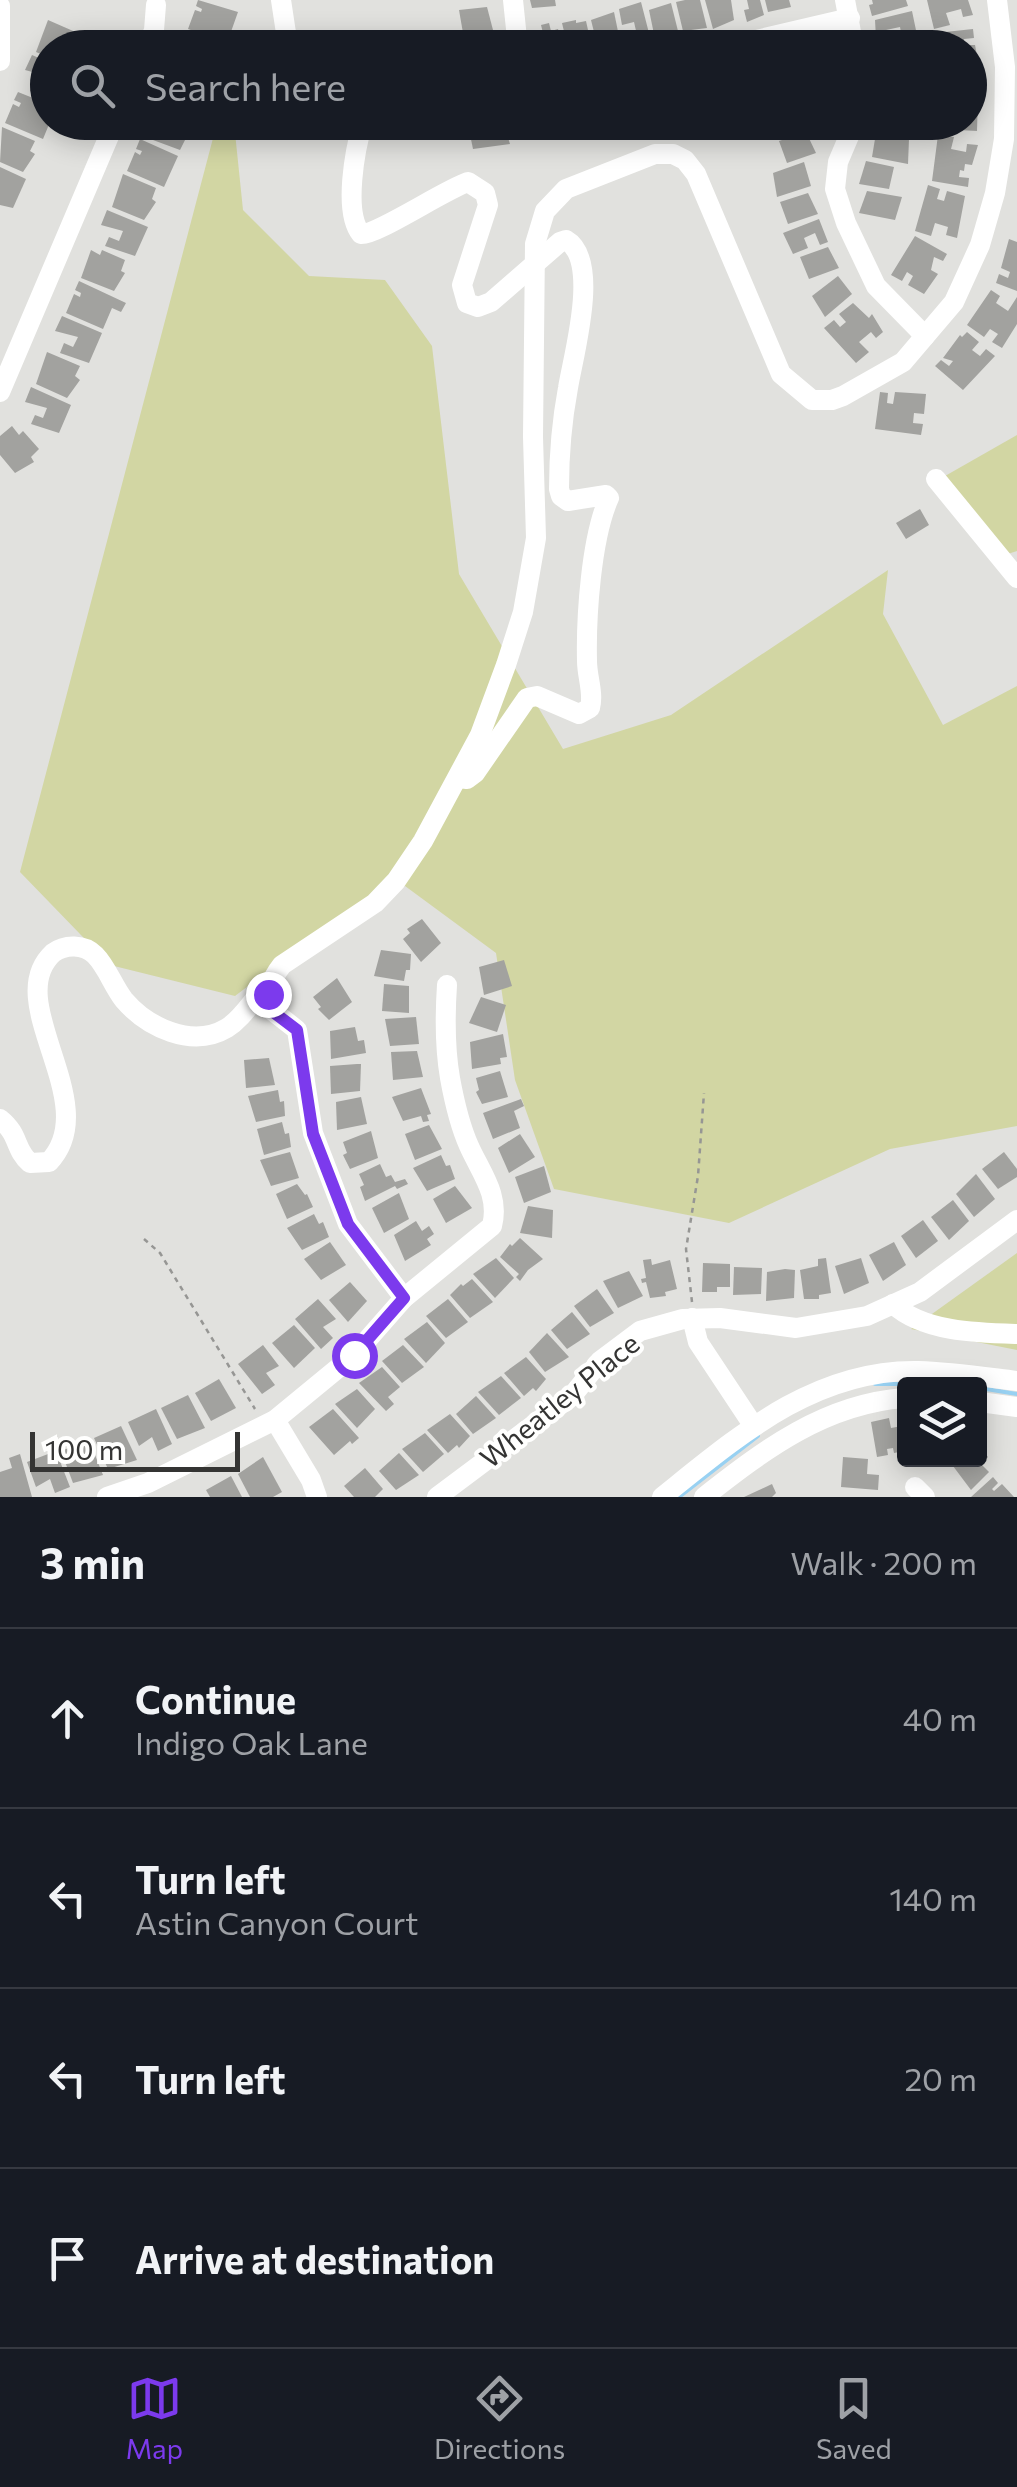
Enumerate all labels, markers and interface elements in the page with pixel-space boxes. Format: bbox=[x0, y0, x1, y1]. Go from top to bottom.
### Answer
search box bbox=[30, 30, 987, 140]
icon: search bbox=[65, 58, 120, 113]
text: Search here bbox=[145, 62, 346, 109]
route end bbox=[246, 972, 292, 1018]
street label: Wheatley Place bbox=[473, 1325, 645, 1475]
route start bbox=[332, 1333, 378, 1379]
map controls bbox=[897, 1377, 987, 1467]
button: layers bbox=[897, 1377, 987, 1467]
scale bar bbox=[30, 1427, 240, 1472]
text: 100 m bbox=[45, 1432, 123, 1466]
text: 3 min bbox=[40, 1536, 145, 1588]
text: Walk · 200 m bbox=[791, 1542, 977, 1582]
text: Continue bbox=[135, 1675, 296, 1722]
icon: ahead bbox=[40, 1691, 95, 1746]
text: 40 m bbox=[903, 1698, 977, 1738]
text: Indigo Oak Lane bbox=[135, 1722, 368, 1762]
text: Turn left bbox=[135, 1855, 286, 1902]
icon: left bbox=[40, 1871, 95, 1926]
text: 140 m bbox=[889, 1878, 977, 1918]
text: Astin Canyon Court bbox=[135, 1902, 418, 1942]
icon: left bbox=[40, 2051, 95, 2106]
text: Turn left bbox=[135, 2055, 286, 2102]
text: 20 m bbox=[904, 2058, 977, 2098]
icon: arrive bbox=[40, 2231, 95, 2286]
text: Arrive at destination bbox=[135, 2235, 494, 2282]
tab: Map bbox=[125, 2371, 183, 2465]
tab: Directions bbox=[434, 2371, 565, 2465]
tab: Saved bbox=[816, 2371, 892, 2465]

